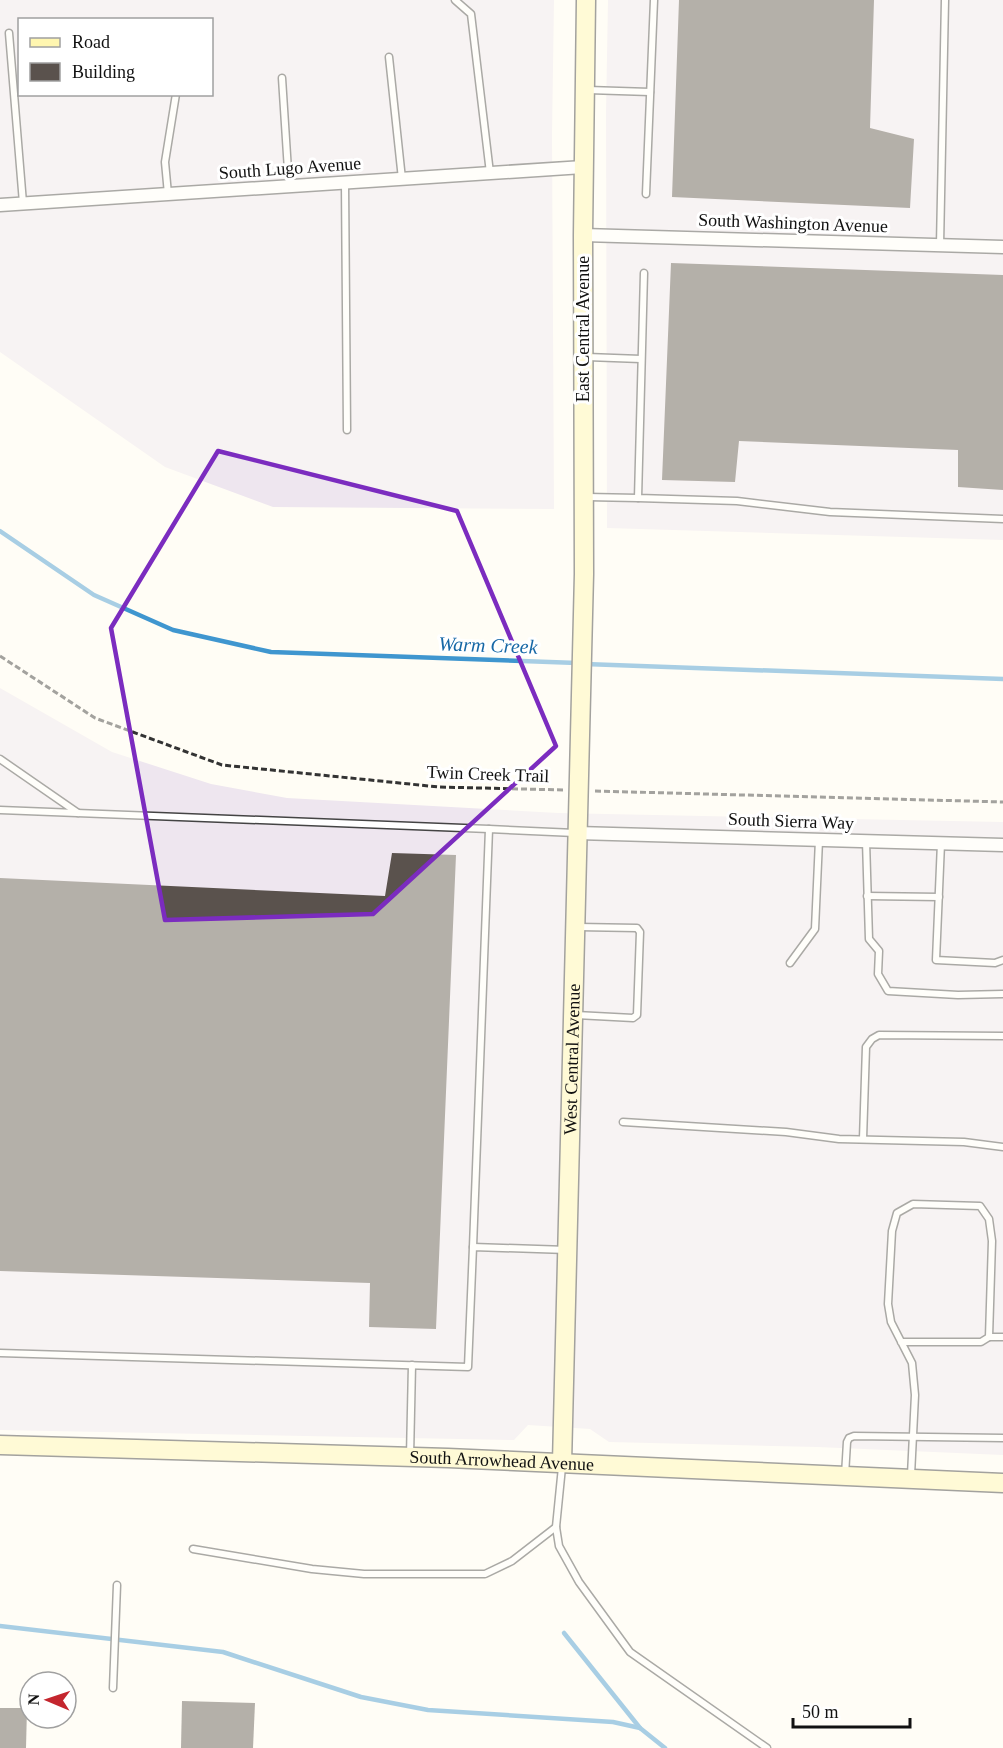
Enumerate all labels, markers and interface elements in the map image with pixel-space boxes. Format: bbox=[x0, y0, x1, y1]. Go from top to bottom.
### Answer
legend bbox=[18, 18, 213, 96]
text: Road bbox=[72, 32, 110, 52]
text: Building bbox=[72, 62, 135, 82]
street label: South Lugo Avenue bbox=[218, 153, 362, 183]
street label: South Washington Avenue bbox=[698, 210, 888, 236]
street label: East Central Avenue bbox=[573, 256, 593, 402]
water label: Warm Creek bbox=[438, 632, 539, 658]
street label: Twin Creek Trail bbox=[426, 762, 550, 786]
street label: South Sierra Way bbox=[728, 809, 854, 833]
street label: West Central Avenue bbox=[560, 983, 584, 1135]
street label: South Arrowhead Avenue bbox=[409, 1447, 594, 1475]
north arrow bbox=[18, 1670, 78, 1730]
scale bar bbox=[793, 1691, 910, 1729]
text: N bbox=[25, 1693, 42, 1706]
text: 50 m bbox=[802, 1702, 839, 1722]

